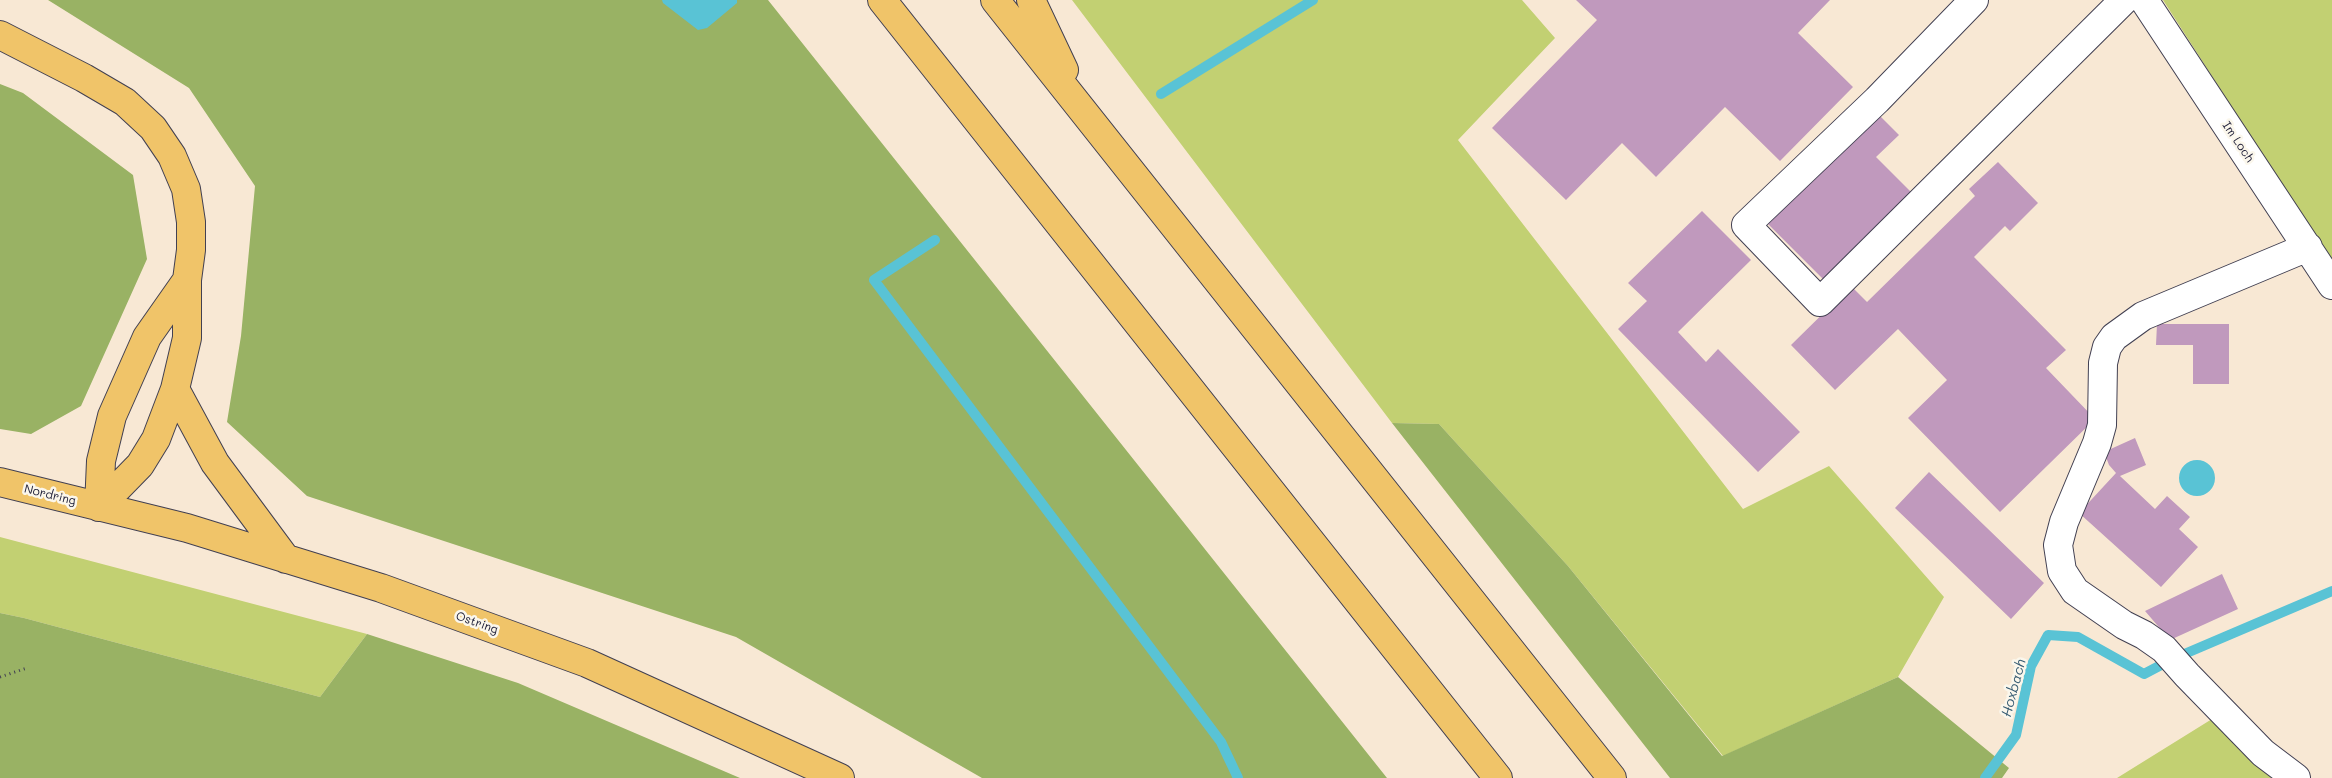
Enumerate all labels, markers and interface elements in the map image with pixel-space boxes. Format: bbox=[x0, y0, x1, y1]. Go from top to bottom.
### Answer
street label: Im Loch bbox=[2219, 119, 2257, 165]
street label: Nordring bbox=[23, 482, 77, 508]
street label: Ostring bbox=[454, 609, 500, 637]
water label: Hoxbach bbox=[1998, 657, 2030, 719]

